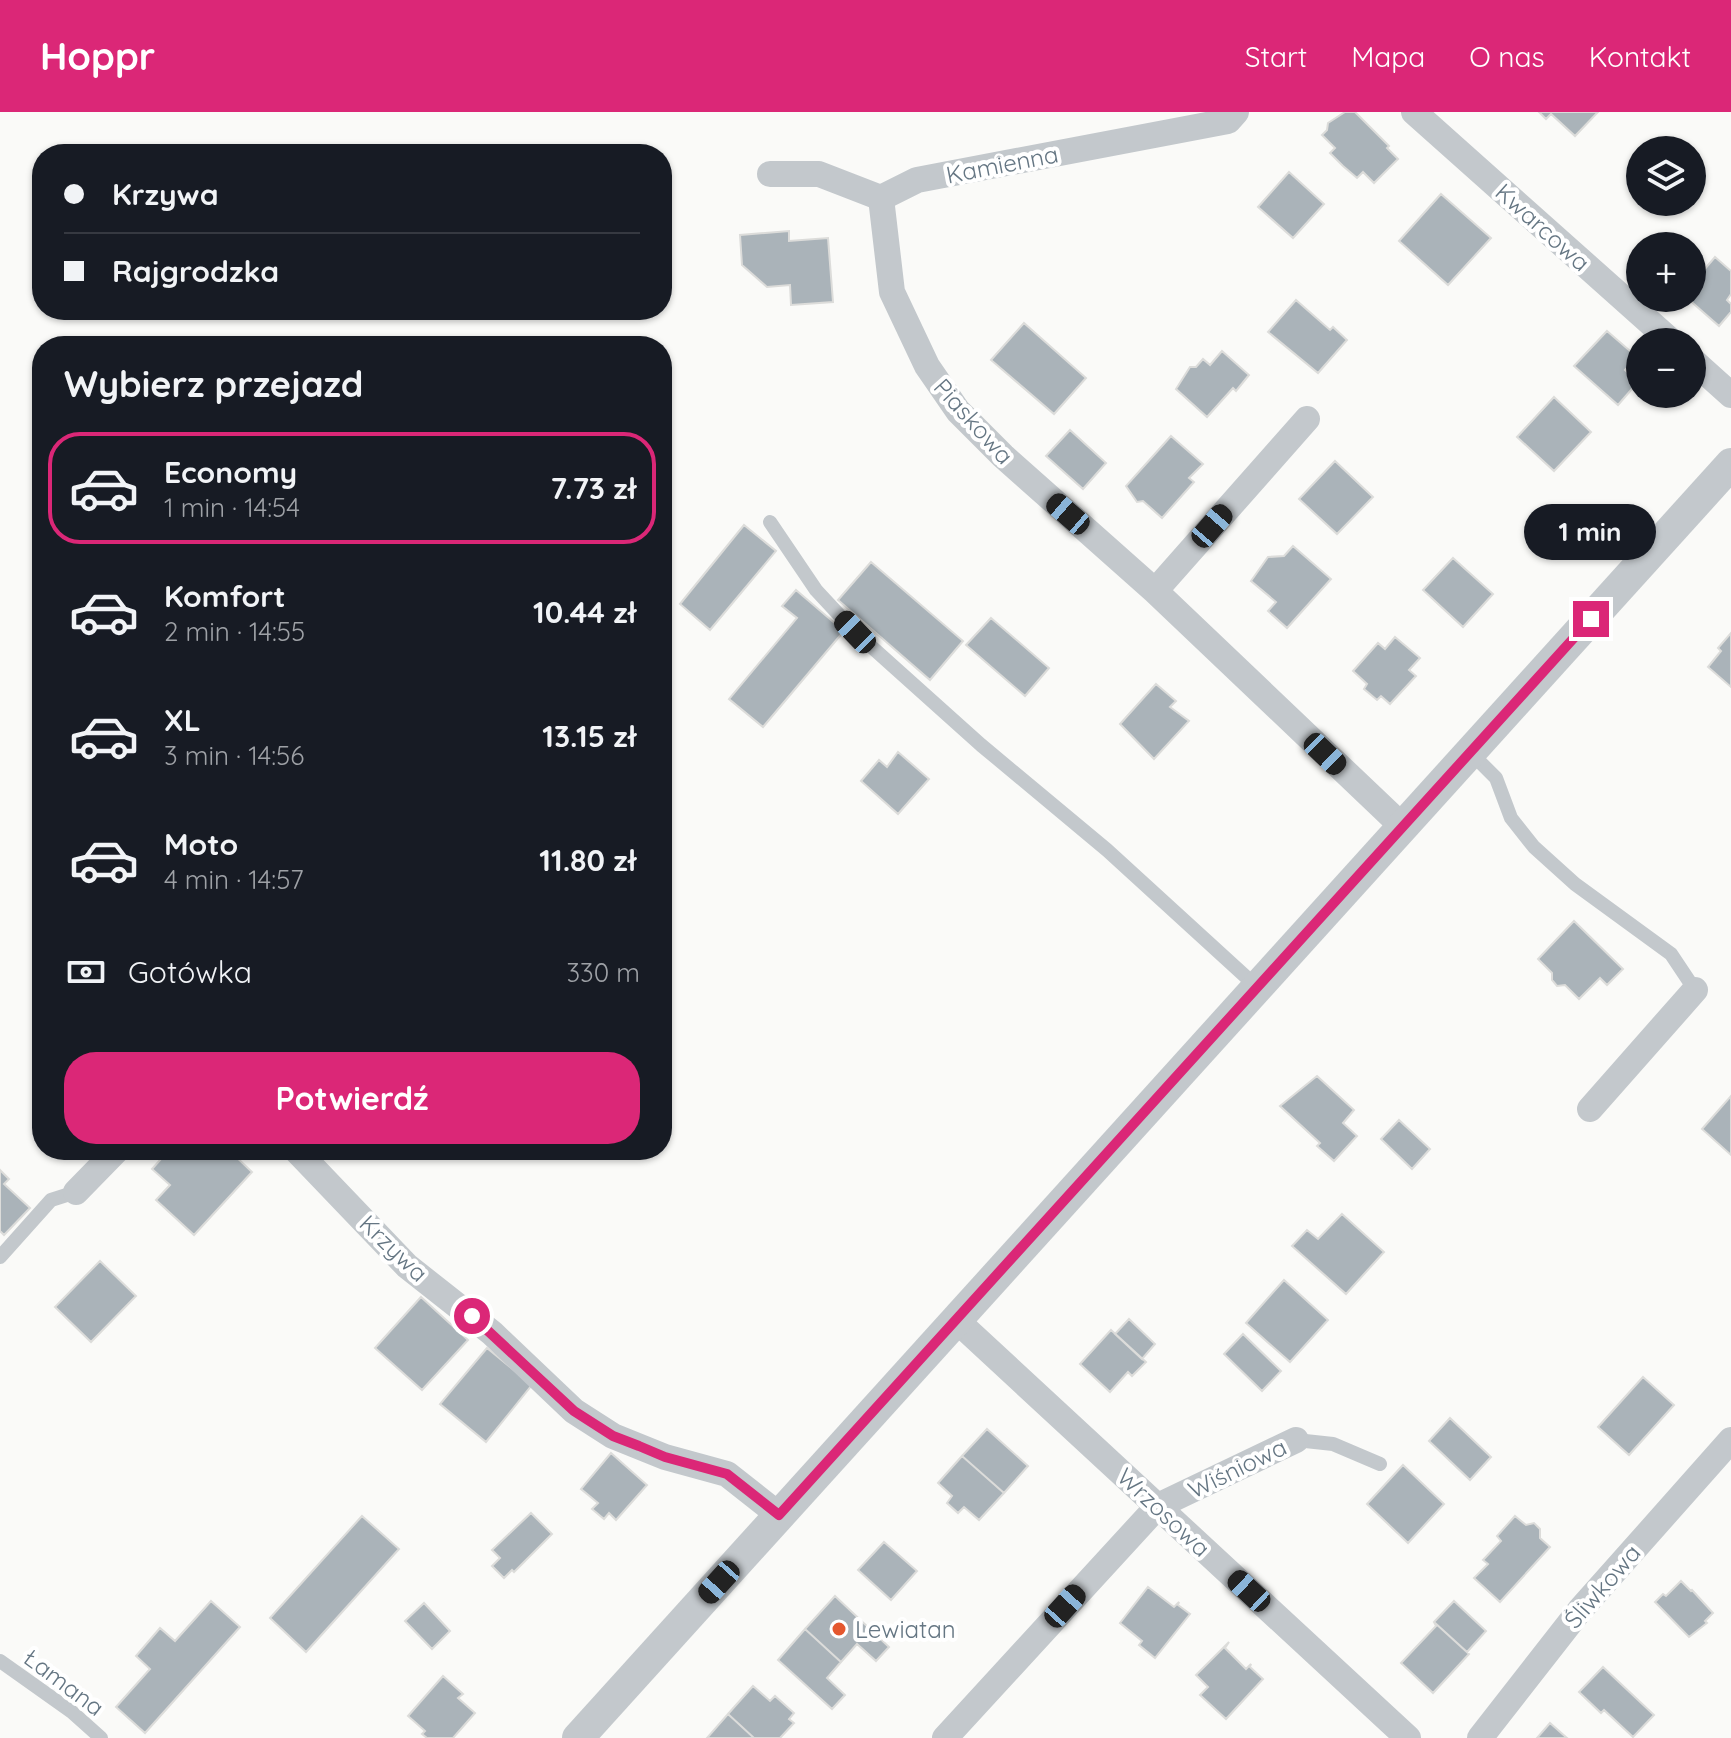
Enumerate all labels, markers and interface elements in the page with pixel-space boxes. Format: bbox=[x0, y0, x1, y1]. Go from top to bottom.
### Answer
text: Hoppr bbox=[40, 32, 155, 80]
text: Start bbox=[1245, 39, 1307, 74]
text: Mapa bbox=[1351, 39, 1425, 74]
text: O nas bbox=[1469, 39, 1545, 74]
text: Kontakt bbox=[1589, 39, 1691, 74]
map controls bbox=[1626, 136, 1706, 408]
button: layers bbox=[1626, 136, 1706, 216]
street label: Kamienna bbox=[943, 138, 1061, 190]
text: Krzywa bbox=[112, 175, 219, 213]
street label: Kwarcowa bbox=[1490, 177, 1596, 277]
button: + bbox=[1626, 232, 1706, 312]
text: Rajgrodzka bbox=[112, 252, 279, 290]
button: − bbox=[1626, 328, 1706, 408]
text: Wybierz przejazd bbox=[64, 361, 363, 406]
street label: Piaskowa bbox=[928, 372, 1020, 470]
icon: car bbox=[68, 452, 140, 524]
text: Economy bbox=[164, 453, 297, 491]
text: 7.73 zł bbox=[551, 469, 636, 507]
car bbox=[1042, 489, 1094, 539]
text: 1 min · 14:54 bbox=[164, 491, 300, 524]
car bbox=[1187, 500, 1237, 552]
callout: 1 min bbox=[1525, 503, 1657, 559]
text: 1 min bbox=[1559, 515, 1622, 548]
icon: car bbox=[68, 576, 140, 648]
text: Komfort bbox=[164, 577, 286, 615]
text: 10.44 zł bbox=[533, 593, 636, 631]
route end bbox=[1573, 601, 1609, 637]
car bbox=[830, 606, 880, 658]
text: 2 min · 14:55 bbox=[164, 615, 305, 648]
icon: car bbox=[68, 700, 140, 772]
text: XL bbox=[164, 701, 201, 739]
text: 13.15 zł bbox=[542, 717, 636, 755]
car bbox=[1299, 729, 1351, 779]
text: 3 min · 14:56 bbox=[164, 739, 304, 772]
icon: car bbox=[68, 824, 140, 896]
text: Moto bbox=[164, 825, 238, 863]
text: 11.80 zł bbox=[539, 841, 636, 879]
text: 4 min · 14:57 bbox=[164, 863, 304, 896]
icon: cash bbox=[64, 950, 108, 994]
text: Gotówka bbox=[128, 953, 252, 991]
text: 330 m bbox=[566, 956, 640, 989]
button: Potwierdź bbox=[64, 1052, 640, 1144]
street label: Krzywa bbox=[354, 1208, 434, 1288]
route start bbox=[454, 1298, 490, 1334]
street label: Wiśniowa bbox=[1183, 1431, 1291, 1505]
street label: Wrzosowa bbox=[1111, 1461, 1217, 1563]
street label: Śliwkowa bbox=[1557, 1538, 1647, 1634]
car bbox=[694, 1556, 744, 1608]
car bbox=[1223, 1566, 1275, 1616]
car bbox=[1040, 1580, 1090, 1632]
place label: Lewiatan bbox=[855, 1614, 956, 1644]
marker: Lewiatan bbox=[830, 1620, 848, 1638]
street label: Łamana bbox=[18, 1642, 110, 1722]

